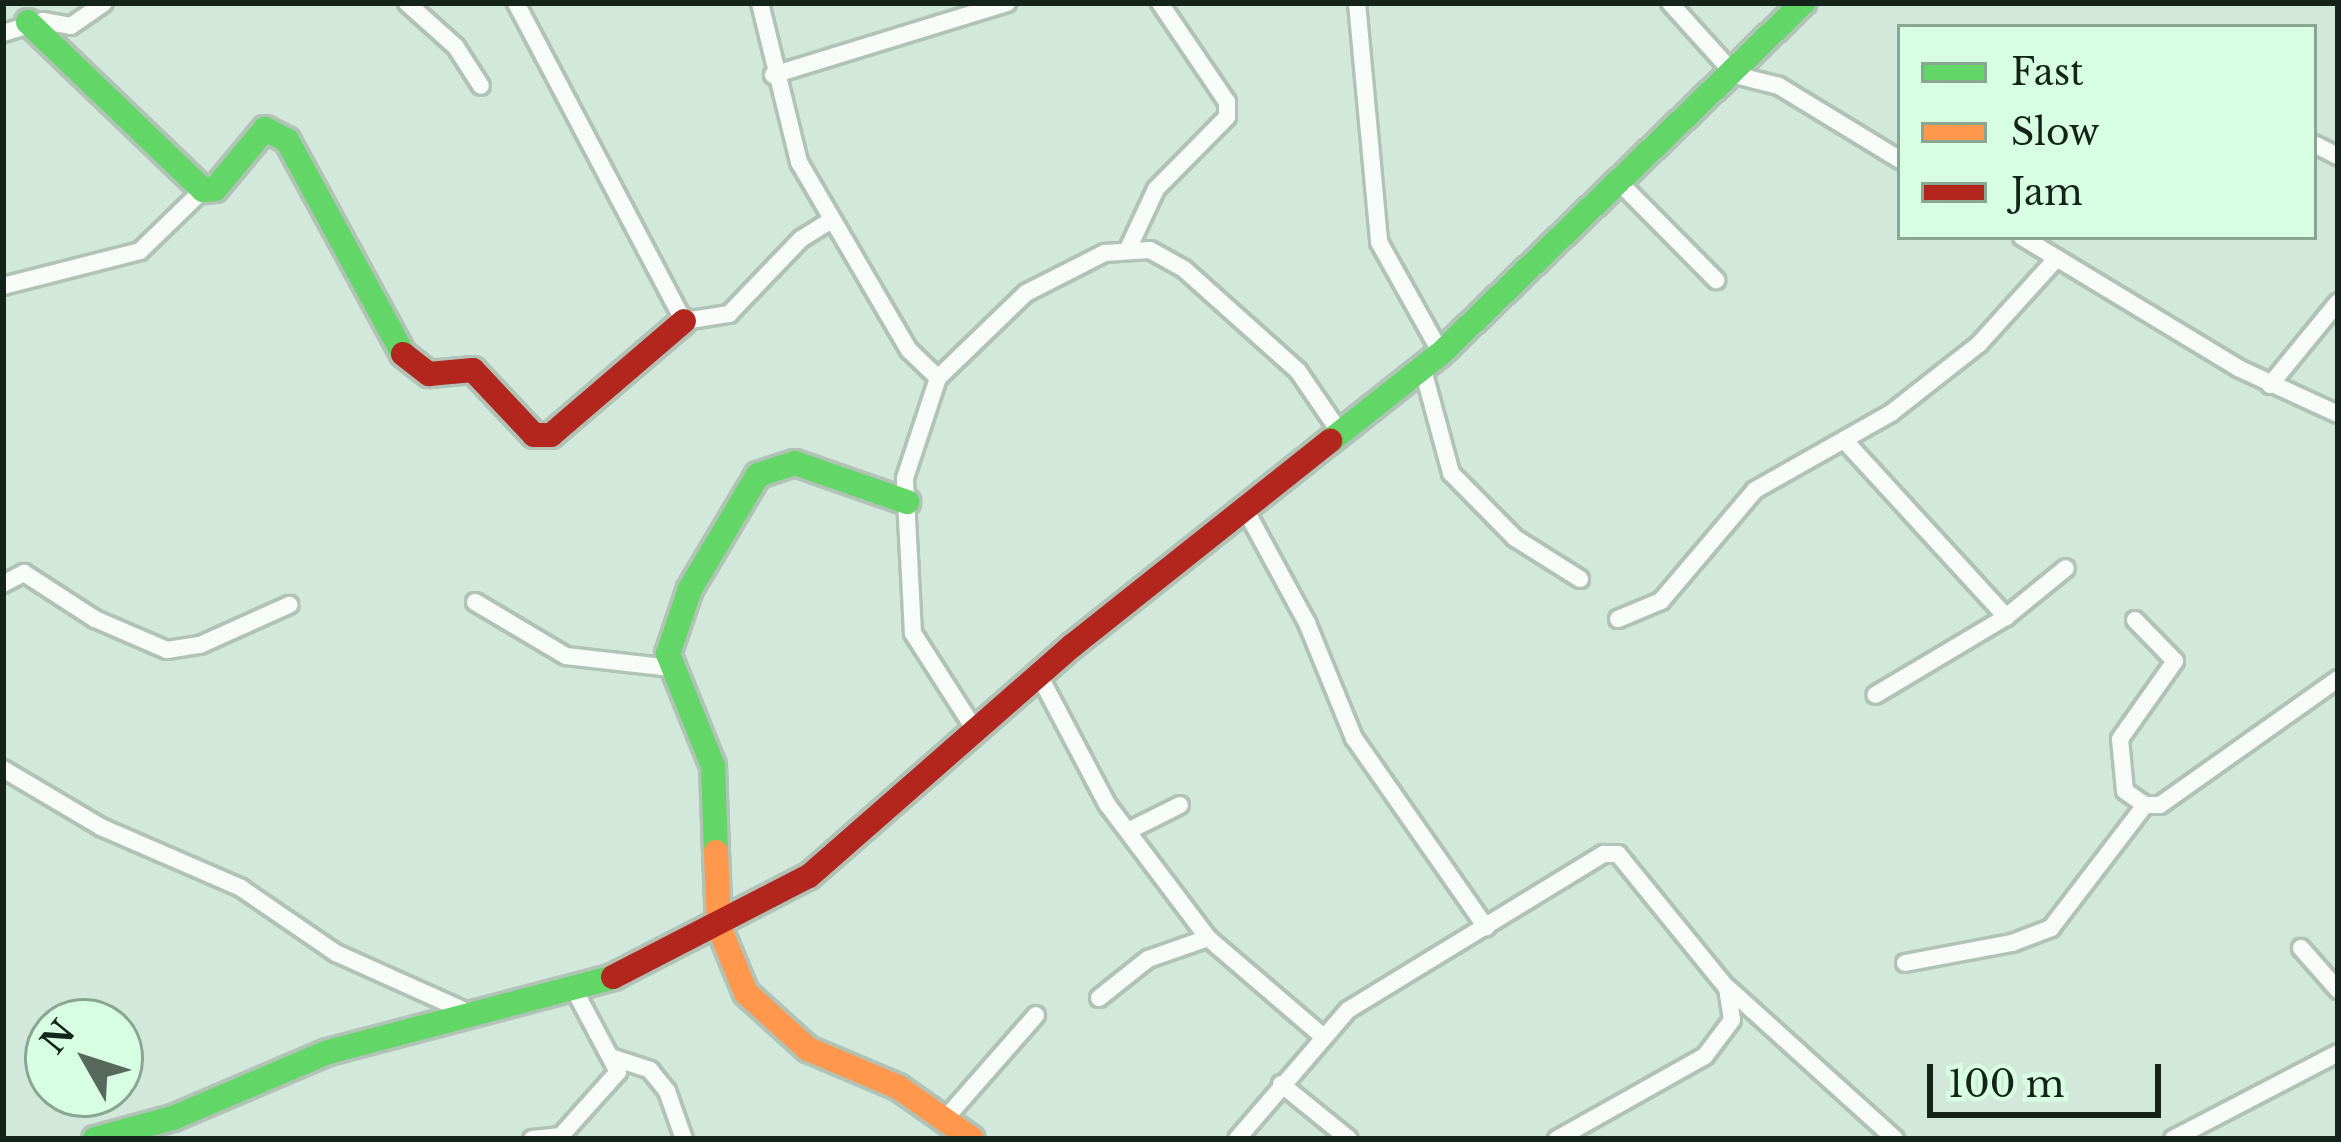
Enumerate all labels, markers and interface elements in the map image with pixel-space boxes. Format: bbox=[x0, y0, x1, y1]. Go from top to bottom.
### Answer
legend bbox=[1897, 24, 2317, 240]
text: Fast bbox=[2011, 50, 2084, 95]
text: Slow bbox=[2011, 110, 2099, 155]
text: Jam bbox=[2011, 170, 2083, 215]
north arrow bbox=[24, 998, 144, 1118]
text: N bbox=[32, 1012, 84, 1062]
scale bar bbox=[1933, 1040, 2167, 1114]
text: 100 m bbox=[1948, 1062, 2064, 1107]

